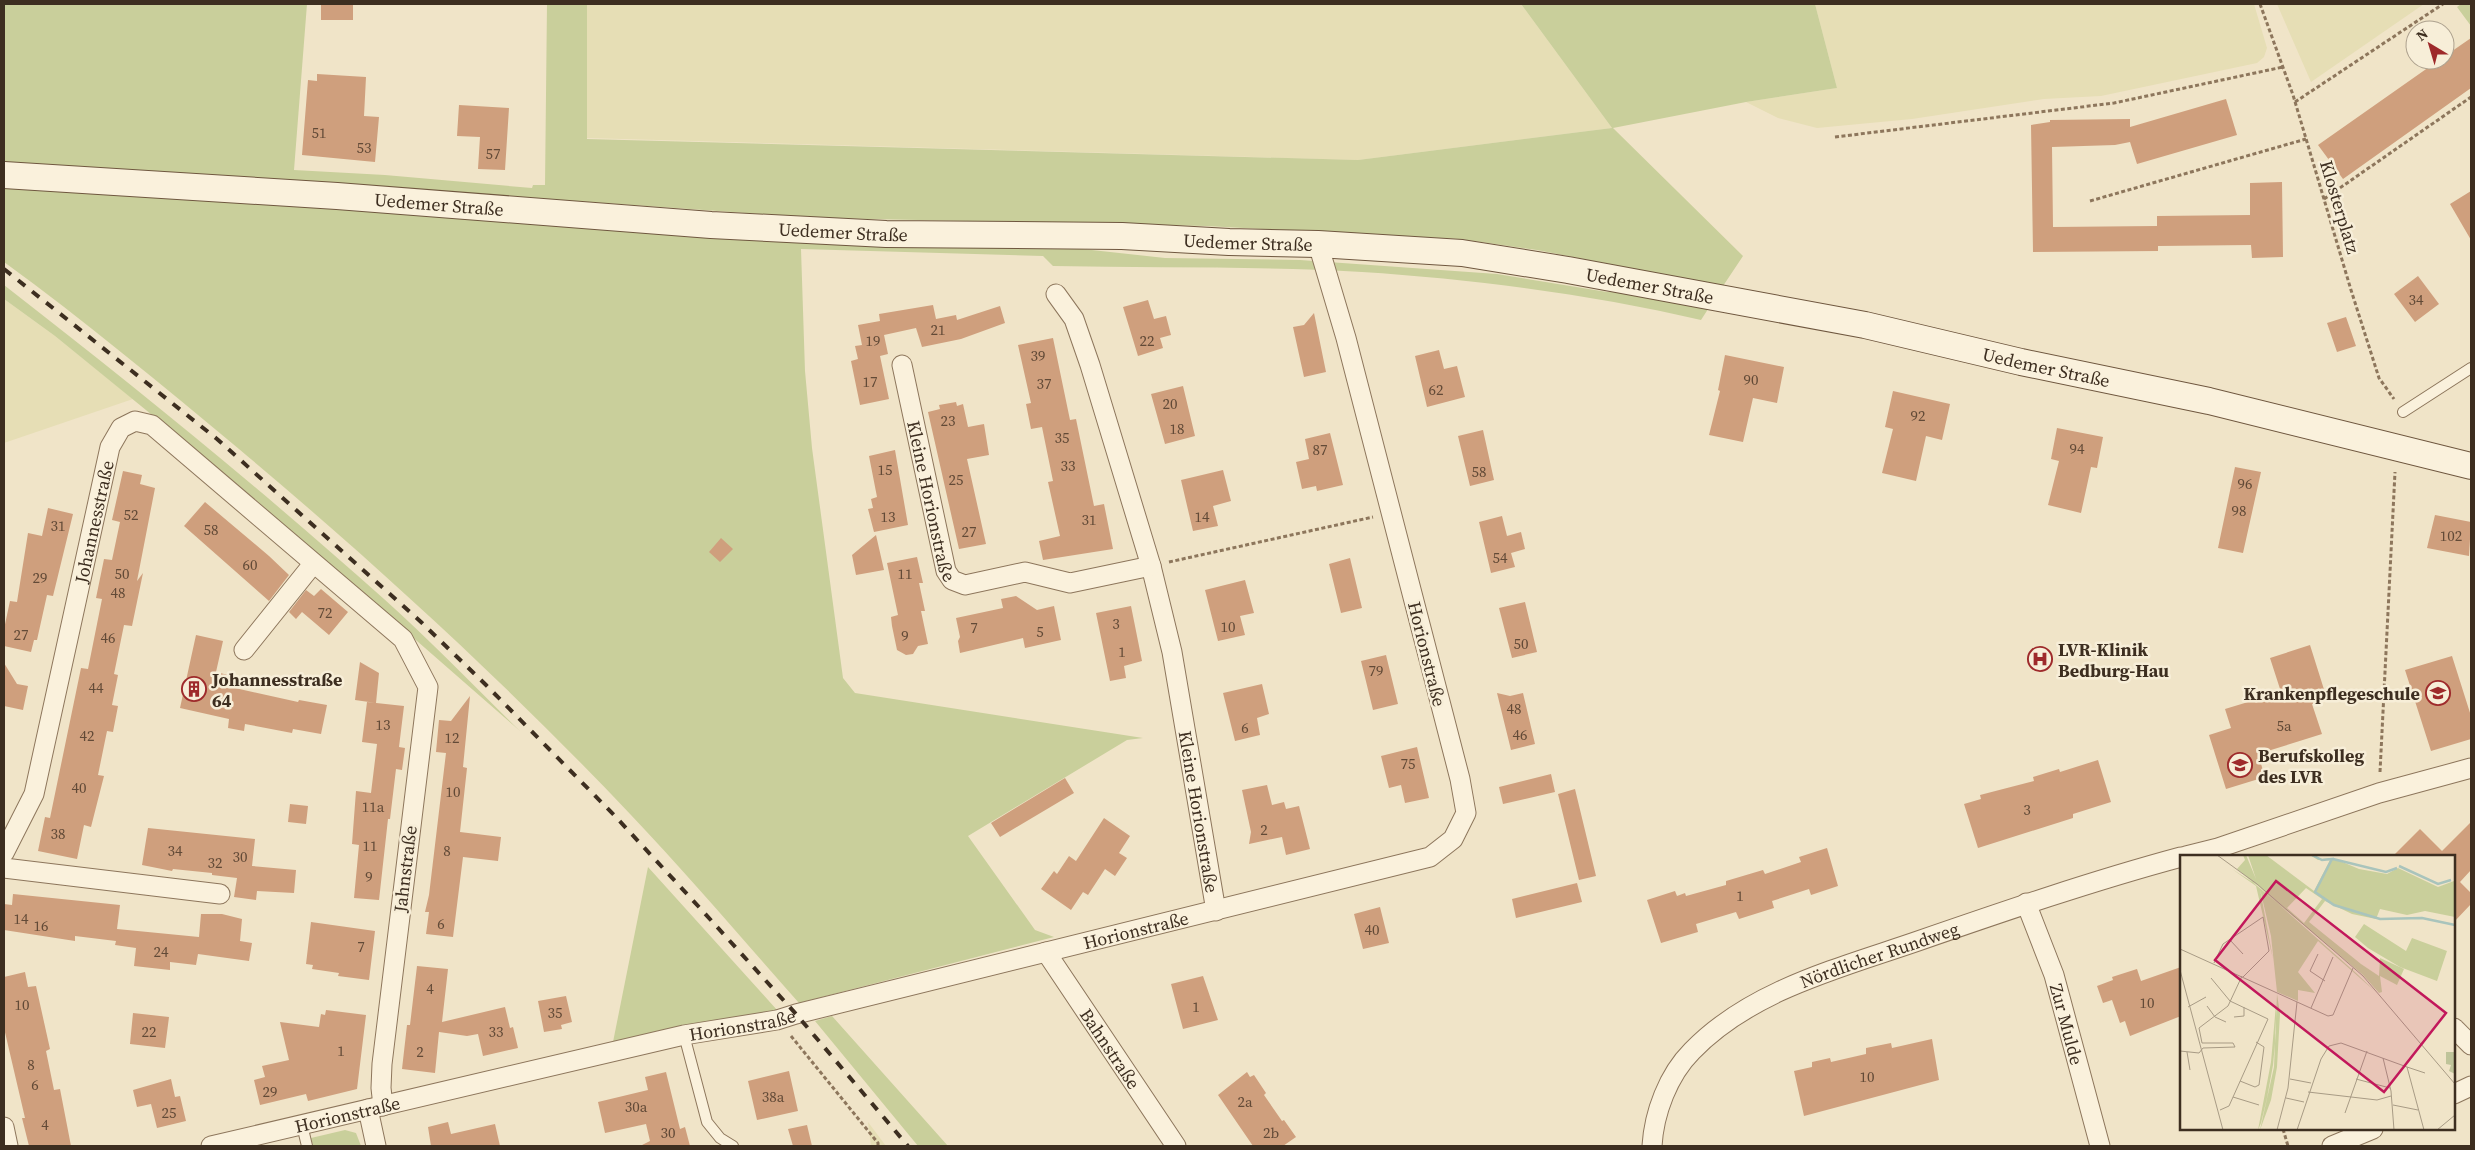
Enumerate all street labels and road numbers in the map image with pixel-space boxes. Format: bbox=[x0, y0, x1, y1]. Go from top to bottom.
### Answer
street label: Klosterplatz bbox=[2314, 157, 2366, 257]
street label: Uedemer Straße bbox=[373, 186, 505, 221]
street label: Uedemer Straße bbox=[778, 216, 908, 247]
street label: Uedemer Straße bbox=[1182, 227, 1313, 256]
street label: Uedemer Straße bbox=[1584, 261, 1716, 309]
street label: Uedemer Straße bbox=[1980, 341, 2112, 393]
street label: Kleine Horionstraße bbox=[902, 418, 962, 587]
street label: Johannesstraße bbox=[68, 458, 119, 586]
street label: Horionstraße bbox=[1402, 599, 1452, 709]
street label: Kleine Horionstraße bbox=[1173, 729, 1225, 895]
street label: Jahnstraße bbox=[387, 824, 423, 915]
street label: Horionstraße bbox=[1081, 905, 1191, 955]
street label: Nördlicher Rundweg bbox=[1796, 915, 1962, 994]
street label: Zur Mulde bbox=[2044, 981, 2090, 1067]
street label: Horionstraße bbox=[687, 1002, 799, 1046]
street label: Bahnstraße bbox=[1074, 1003, 1147, 1094]
street label: Horionstraße bbox=[292, 1090, 403, 1138]

